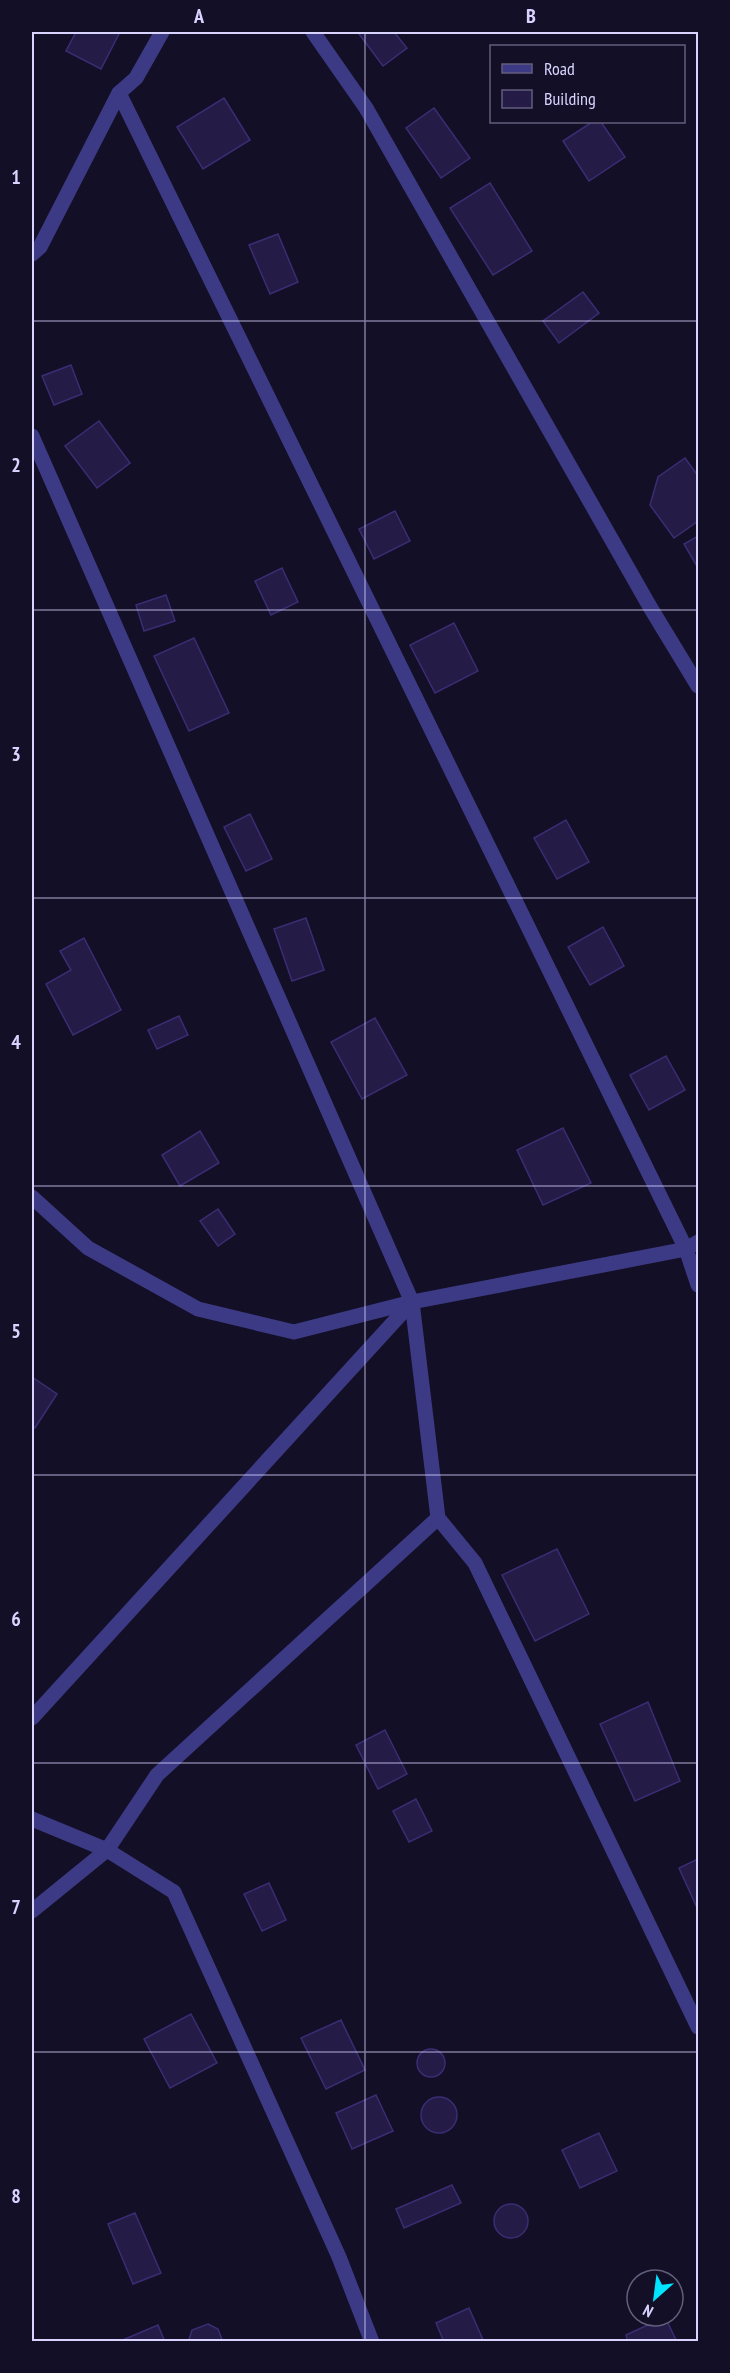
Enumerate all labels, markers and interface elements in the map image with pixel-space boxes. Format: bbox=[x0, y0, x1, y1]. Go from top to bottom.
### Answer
text: A bbox=[193, 3, 205, 29]
text: B bbox=[526, 3, 536, 29]
legend bbox=[490, 45, 685, 123]
text: Road bbox=[544, 57, 575, 80]
text: Building bbox=[544, 87, 596, 110]
text: 1 bbox=[11, 164, 21, 190]
text: 2 bbox=[11, 452, 21, 478]
text: 3 bbox=[11, 741, 21, 767]
text: 4 bbox=[11, 1029, 21, 1055]
text: 5 bbox=[11, 1318, 21, 1344]
text: 6 bbox=[11, 1606, 21, 1632]
text: 7 bbox=[11, 1894, 21, 1920]
text: 8 bbox=[11, 2183, 21, 2209]
north arrow bbox=[625, 2268, 685, 2328]
text: N bbox=[639, 2300, 656, 2322]

